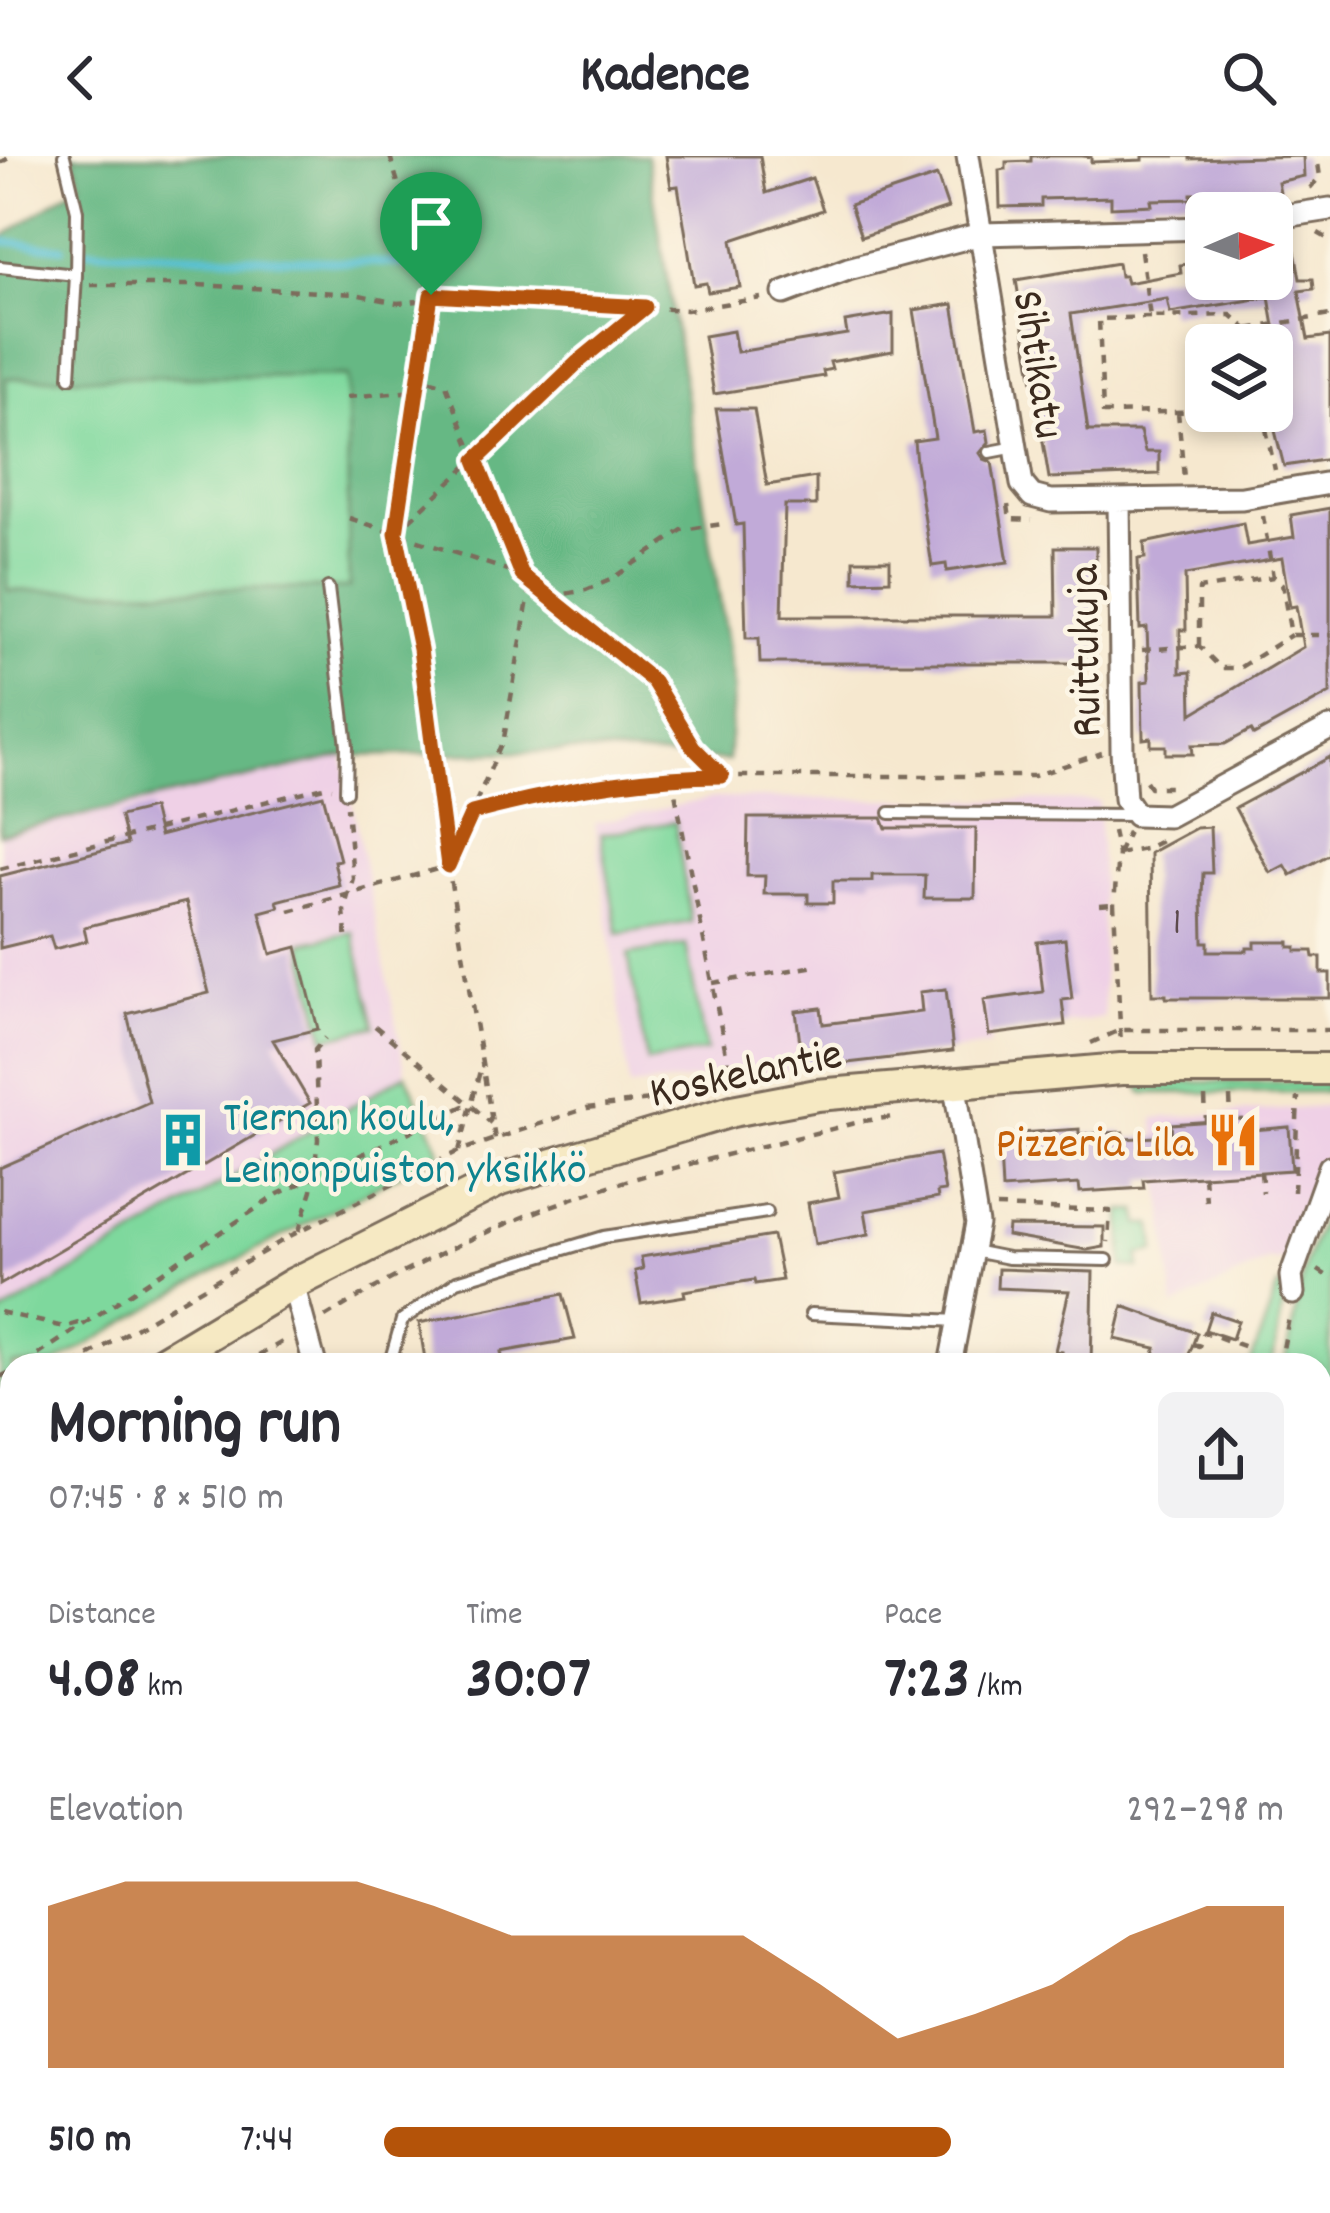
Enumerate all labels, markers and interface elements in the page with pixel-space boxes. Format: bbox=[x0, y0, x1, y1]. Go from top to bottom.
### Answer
text: Kadence bbox=[580, 40, 750, 117]
icon: back bbox=[48, 45, 114, 111]
icon: search bbox=[1216, 45, 1282, 111]
pin bbox=[380, 172, 482, 295]
icon: arrive bbox=[398, 190, 464, 256]
north arrow bbox=[1185, 192, 1293, 300]
map controls bbox=[1185, 192, 1293, 432]
street label: Sihtikatu bbox=[992, 286, 1078, 444]
button: layers bbox=[1185, 324, 1293, 432]
street label: Ruittukuja bbox=[1055, 563, 1123, 738]
house number: 1 bbox=[1173, 898, 1181, 953]
street label: Koskelantie bbox=[644, 1025, 849, 1128]
place label: Tiernan koulu, Leinonpuiston yksikkö bbox=[223, 1089, 587, 1205]
building icon: Tiernan koulu, Leinonpuiston yksikkö bbox=[154, 1111, 212, 1169]
restaurant icon: Pizzeria Lila bbox=[1204, 1111, 1262, 1169]
place label: Pizzeria Lila bbox=[996, 1115, 1194, 1179]
text: Morning run bbox=[48, 1381, 341, 1475]
button: share bbox=[1158, 1392, 1284, 1518]
text: 07:45 · 8 × 510 m bbox=[48, 1473, 284, 1528]
text: Distance bbox=[48, 1593, 156, 1640]
text: Time bbox=[466, 1593, 522, 1640]
text: Pace bbox=[884, 1593, 942, 1640]
text: 4.08 bbox=[48, 1640, 140, 1726]
text: 30:07 bbox=[466, 1640, 591, 1726]
text: 7:23 bbox=[884, 1640, 970, 1726]
text: km bbox=[140, 1665, 183, 1712]
text: /km bbox=[970, 1665, 1023, 1712]
text: Elevation bbox=[48, 1785, 184, 1840]
text: 292–298 m bbox=[1126, 1785, 1284, 1840]
text: 510 m bbox=[48, 2115, 132, 2170]
text: 7:44 bbox=[240, 2115, 294, 2170]

